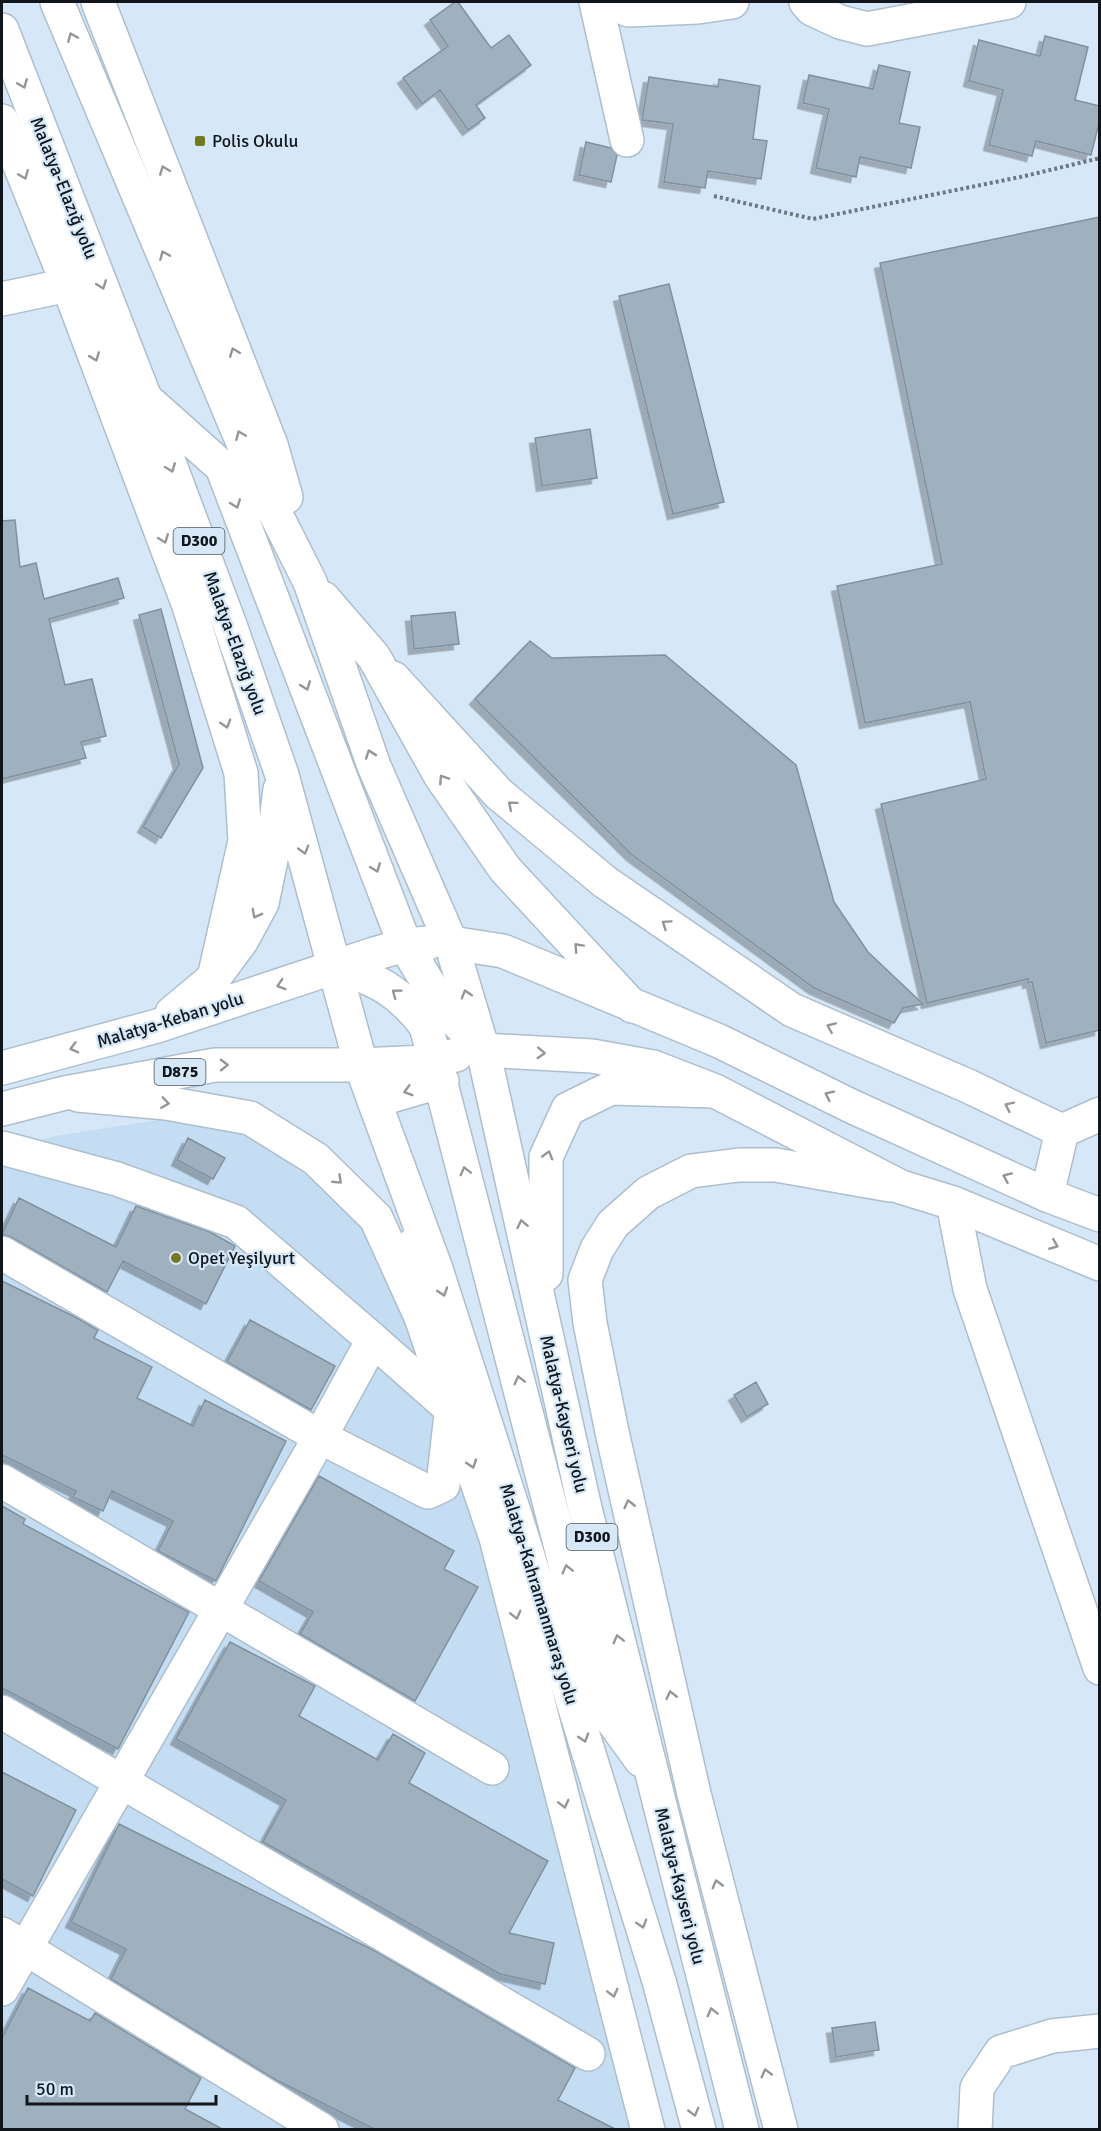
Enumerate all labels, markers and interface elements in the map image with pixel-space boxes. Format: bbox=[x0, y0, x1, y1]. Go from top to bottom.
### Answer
one-way arrow bbox=[67, 32, 79, 43]
one-way arrow bbox=[16, 78, 28, 89]
street label: Malatya-Elazığ yolu bbox=[25, 114, 103, 262]
place label: Polis Okulu bbox=[212, 130, 298, 152]
marker: Polis Okulu bbox=[193, 134, 207, 148]
one-way arrow bbox=[159, 165, 171, 176]
one-way arrow bbox=[17, 169, 29, 180]
one-way arrow bbox=[159, 251, 171, 262]
one-way arrow bbox=[95, 279, 107, 290]
one-way arrow bbox=[229, 347, 242, 357]
one-way arrow bbox=[88, 351, 100, 362]
one-way arrow bbox=[235, 430, 247, 441]
one-way arrow bbox=[164, 462, 176, 473]
one-way arrow bbox=[229, 497, 241, 508]
road number: D300 bbox=[174, 528, 224, 554]
one-way arrow bbox=[157, 533, 169, 544]
street label: Malatya-Elazığ yolu bbox=[199, 568, 271, 718]
one-way arrow bbox=[299, 680, 311, 691]
one-way arrow bbox=[219, 718, 231, 729]
one-way arrow bbox=[365, 749, 377, 760]
one-way arrow bbox=[439, 775, 450, 786]
one-way arrow bbox=[508, 801, 519, 812]
one-way arrow bbox=[297, 844, 309, 855]
one-way arrow bbox=[369, 862, 381, 873]
one-way arrow bbox=[252, 908, 263, 919]
one-way arrow bbox=[662, 920, 673, 931]
one-way arrow bbox=[574, 944, 585, 954]
one-way arrow bbox=[276, 977, 287, 990]
street label: Malatya-Keban yolu bbox=[94, 987, 246, 1053]
one-way arrow bbox=[461, 989, 473, 1000]
one-way arrow bbox=[392, 990, 403, 1001]
one-way arrow bbox=[826, 1022, 837, 1034]
one-way arrow bbox=[70, 1041, 80, 1054]
one-way arrow bbox=[537, 1046, 546, 1059]
road number: D875 bbox=[154, 1059, 206, 1085]
one-way arrow bbox=[219, 1059, 228, 1071]
one-way arrow bbox=[403, 1084, 414, 1096]
one-way arrow bbox=[825, 1091, 836, 1103]
one-way arrow bbox=[160, 1097, 169, 1109]
one-way arrow bbox=[1005, 1101, 1016, 1113]
one-way arrow bbox=[541, 1150, 554, 1160]
one-way arrow bbox=[459, 1166, 472, 1176]
one-way arrow bbox=[1002, 1172, 1013, 1184]
one-way arrow bbox=[331, 1173, 342, 1184]
one-way arrow bbox=[516, 1220, 529, 1230]
one-way arrow bbox=[1048, 1238, 1059, 1250]
place label: Opet Yeşilyurt bbox=[188, 1247, 295, 1269]
marker: Opet Yeşilyurt bbox=[169, 1251, 183, 1265]
one-way arrow bbox=[436, 1286, 449, 1297]
street label: Malatya-Kayseri yolu bbox=[535, 1333, 593, 1495]
one-way arrow bbox=[513, 1376, 526, 1386]
one-way arrow bbox=[465, 1458, 478, 1469]
street label: Malatya-Kahramanmaraş yolu bbox=[495, 1481, 583, 1707]
one-way arrow bbox=[623, 1500, 636, 1510]
road number: D300 bbox=[566, 1524, 618, 1550]
one-way arrow bbox=[562, 1564, 575, 1574]
one-way arrow bbox=[508, 1610, 521, 1620]
one-way arrow bbox=[613, 1635, 626, 1645]
one-way arrow bbox=[666, 1690, 679, 1700]
one-way arrow bbox=[577, 1732, 589, 1743]
one-way arrow bbox=[557, 1799, 570, 1809]
street label: Malatya-Kayseri yolu bbox=[650, 1805, 710, 1967]
one-way arrow bbox=[712, 1879, 725, 1889]
one-way arrow bbox=[635, 1918, 647, 1929]
one-way arrow bbox=[605, 1988, 618, 1998]
one-way arrow bbox=[707, 2007, 719, 2018]
scale bar bbox=[27, 2068, 216, 2106]
one-way arrow bbox=[761, 2068, 774, 2078]
text: 50 m bbox=[36, 2078, 74, 2100]
one-way arrow bbox=[687, 2107, 700, 2117]

